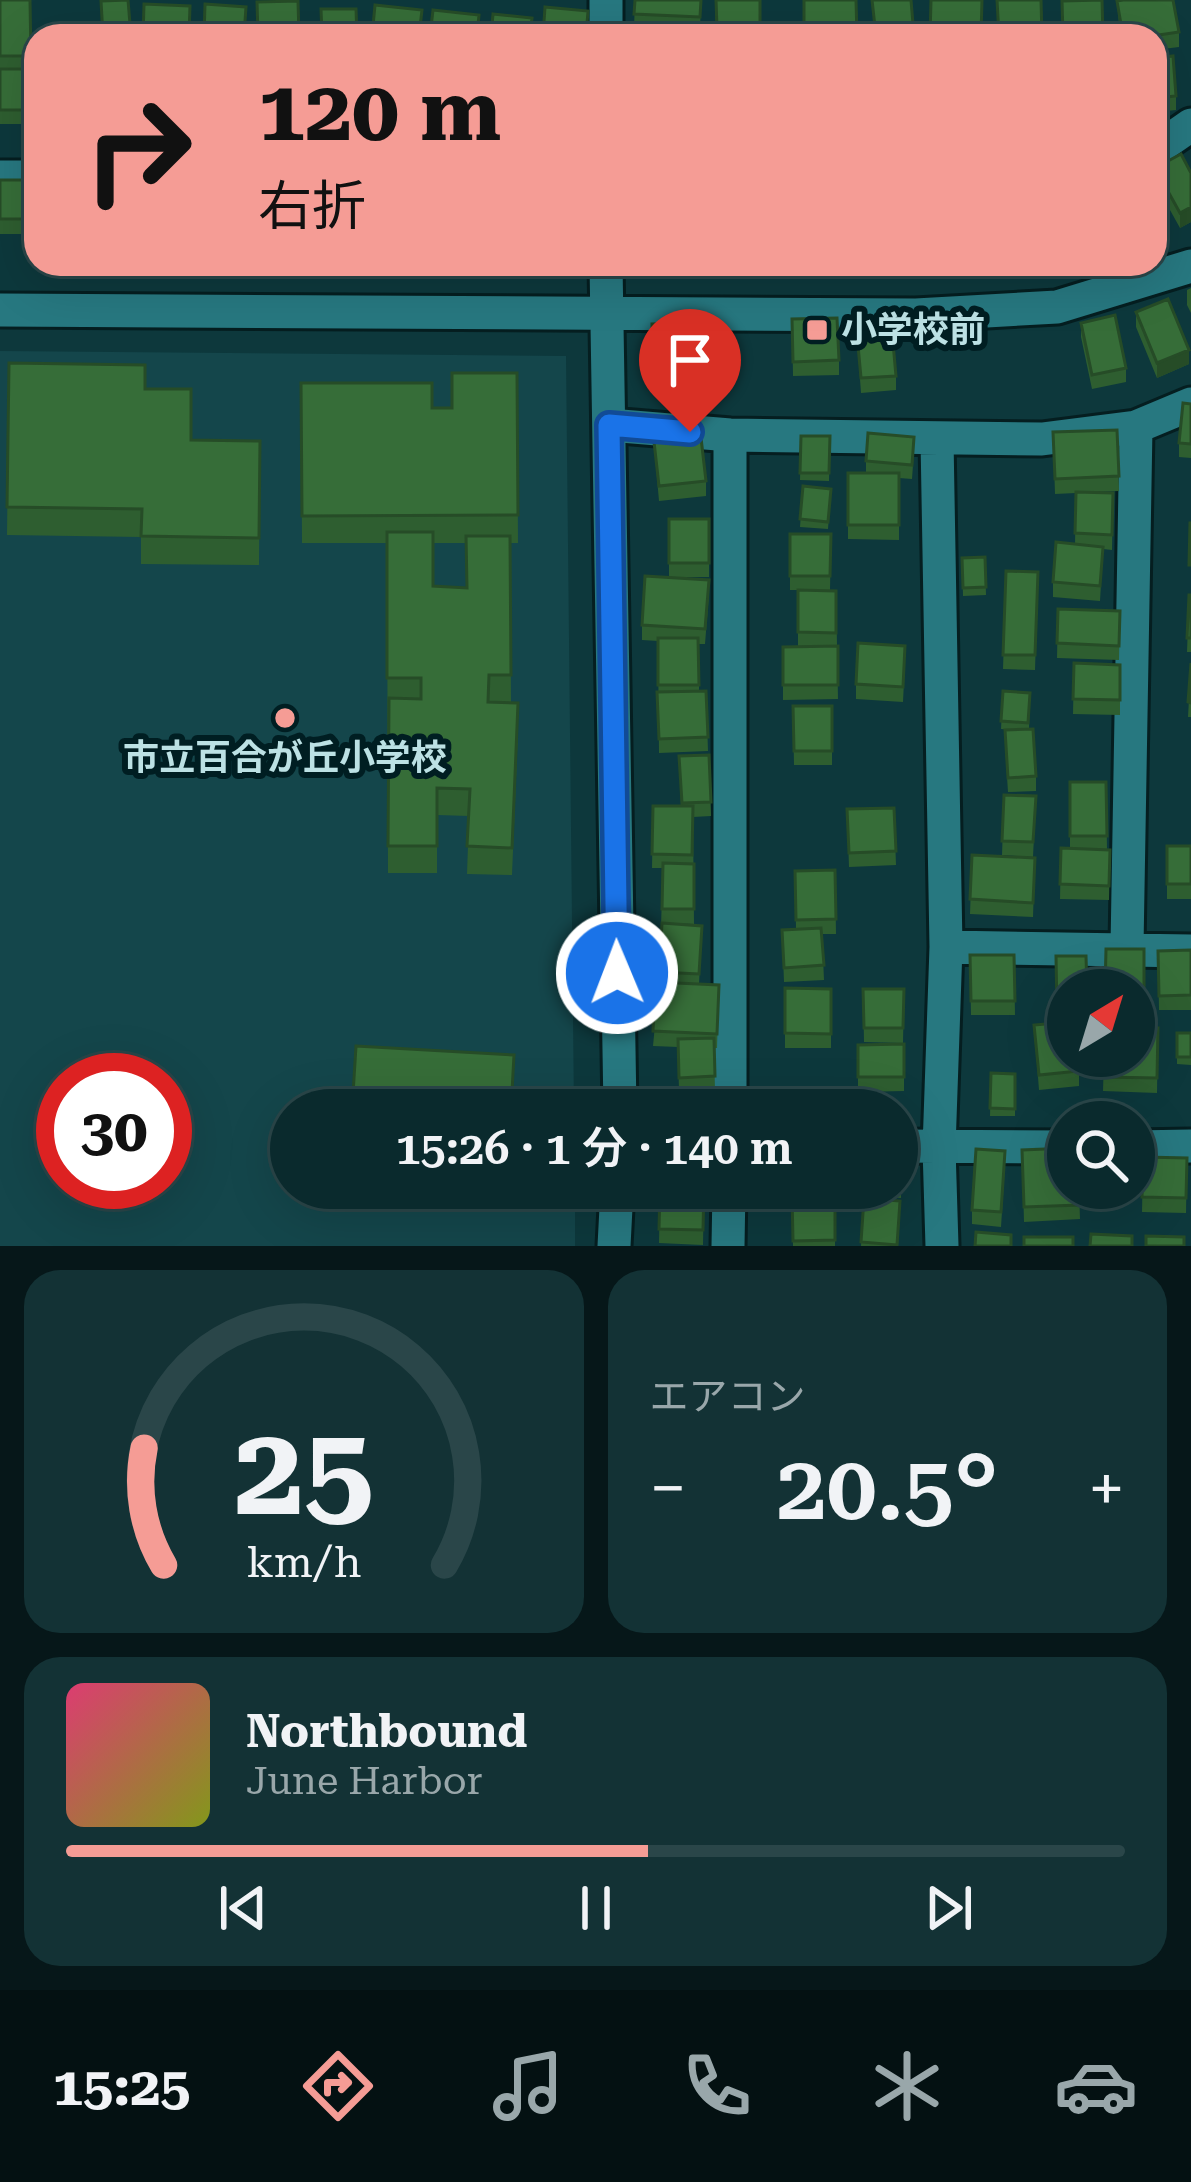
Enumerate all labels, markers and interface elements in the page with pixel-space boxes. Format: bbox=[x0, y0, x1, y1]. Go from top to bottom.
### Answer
text: 120 m bbox=[258, 62, 501, 160]
icon: right bbox=[60, 72, 216, 228]
text: 右折 bbox=[258, 175, 366, 238]
pin bbox=[639, 309, 741, 432]
place label: 小学校前 bbox=[841, 309, 985, 351]
marker: 小学校前 bbox=[804, 317, 830, 343]
icon: arrive bbox=[657, 327, 723, 393]
marker: 市立百合が丘小学校 bbox=[272, 705, 298, 731]
place label: 市立百合が丘小学校 bbox=[123, 737, 447, 779]
position arrow bbox=[554, 910, 680, 1036]
north arrow bbox=[1047, 969, 1155, 1077]
map controls bbox=[1047, 969, 1155, 1209]
speed limit sign: 30 bbox=[36, 1053, 192, 1209]
button: search bbox=[1047, 1101, 1155, 1209]
text: 15:26 · 1 分 · 140 m bbox=[395, 1122, 793, 1175]
text: エアコン bbox=[650, 1374, 806, 1420]
text: 25 bbox=[234, 1398, 374, 1544]
text: 20.5° bbox=[776, 1436, 998, 1541]
text: − bbox=[650, 1450, 686, 1527]
text: + bbox=[1088, 1450, 1125, 1527]
text: km/h bbox=[246, 1536, 361, 1586]
text: Northbound bbox=[246, 1705, 527, 1758]
text: June Harbor bbox=[246, 1758, 483, 1804]
icon: previous bbox=[210, 1875, 276, 1941]
icon: pause bbox=[563, 1875, 629, 1941]
icon: next bbox=[916, 1875, 982, 1941]
icon: directions bbox=[296, 2044, 380, 2128]
icon: music bbox=[486, 2044, 570, 2128]
icon: phone bbox=[675, 2044, 759, 2128]
icon: climate bbox=[865, 2044, 949, 2128]
icon: car bbox=[1054, 2044, 1138, 2128]
text: 15:25 bbox=[53, 2055, 191, 2118]

